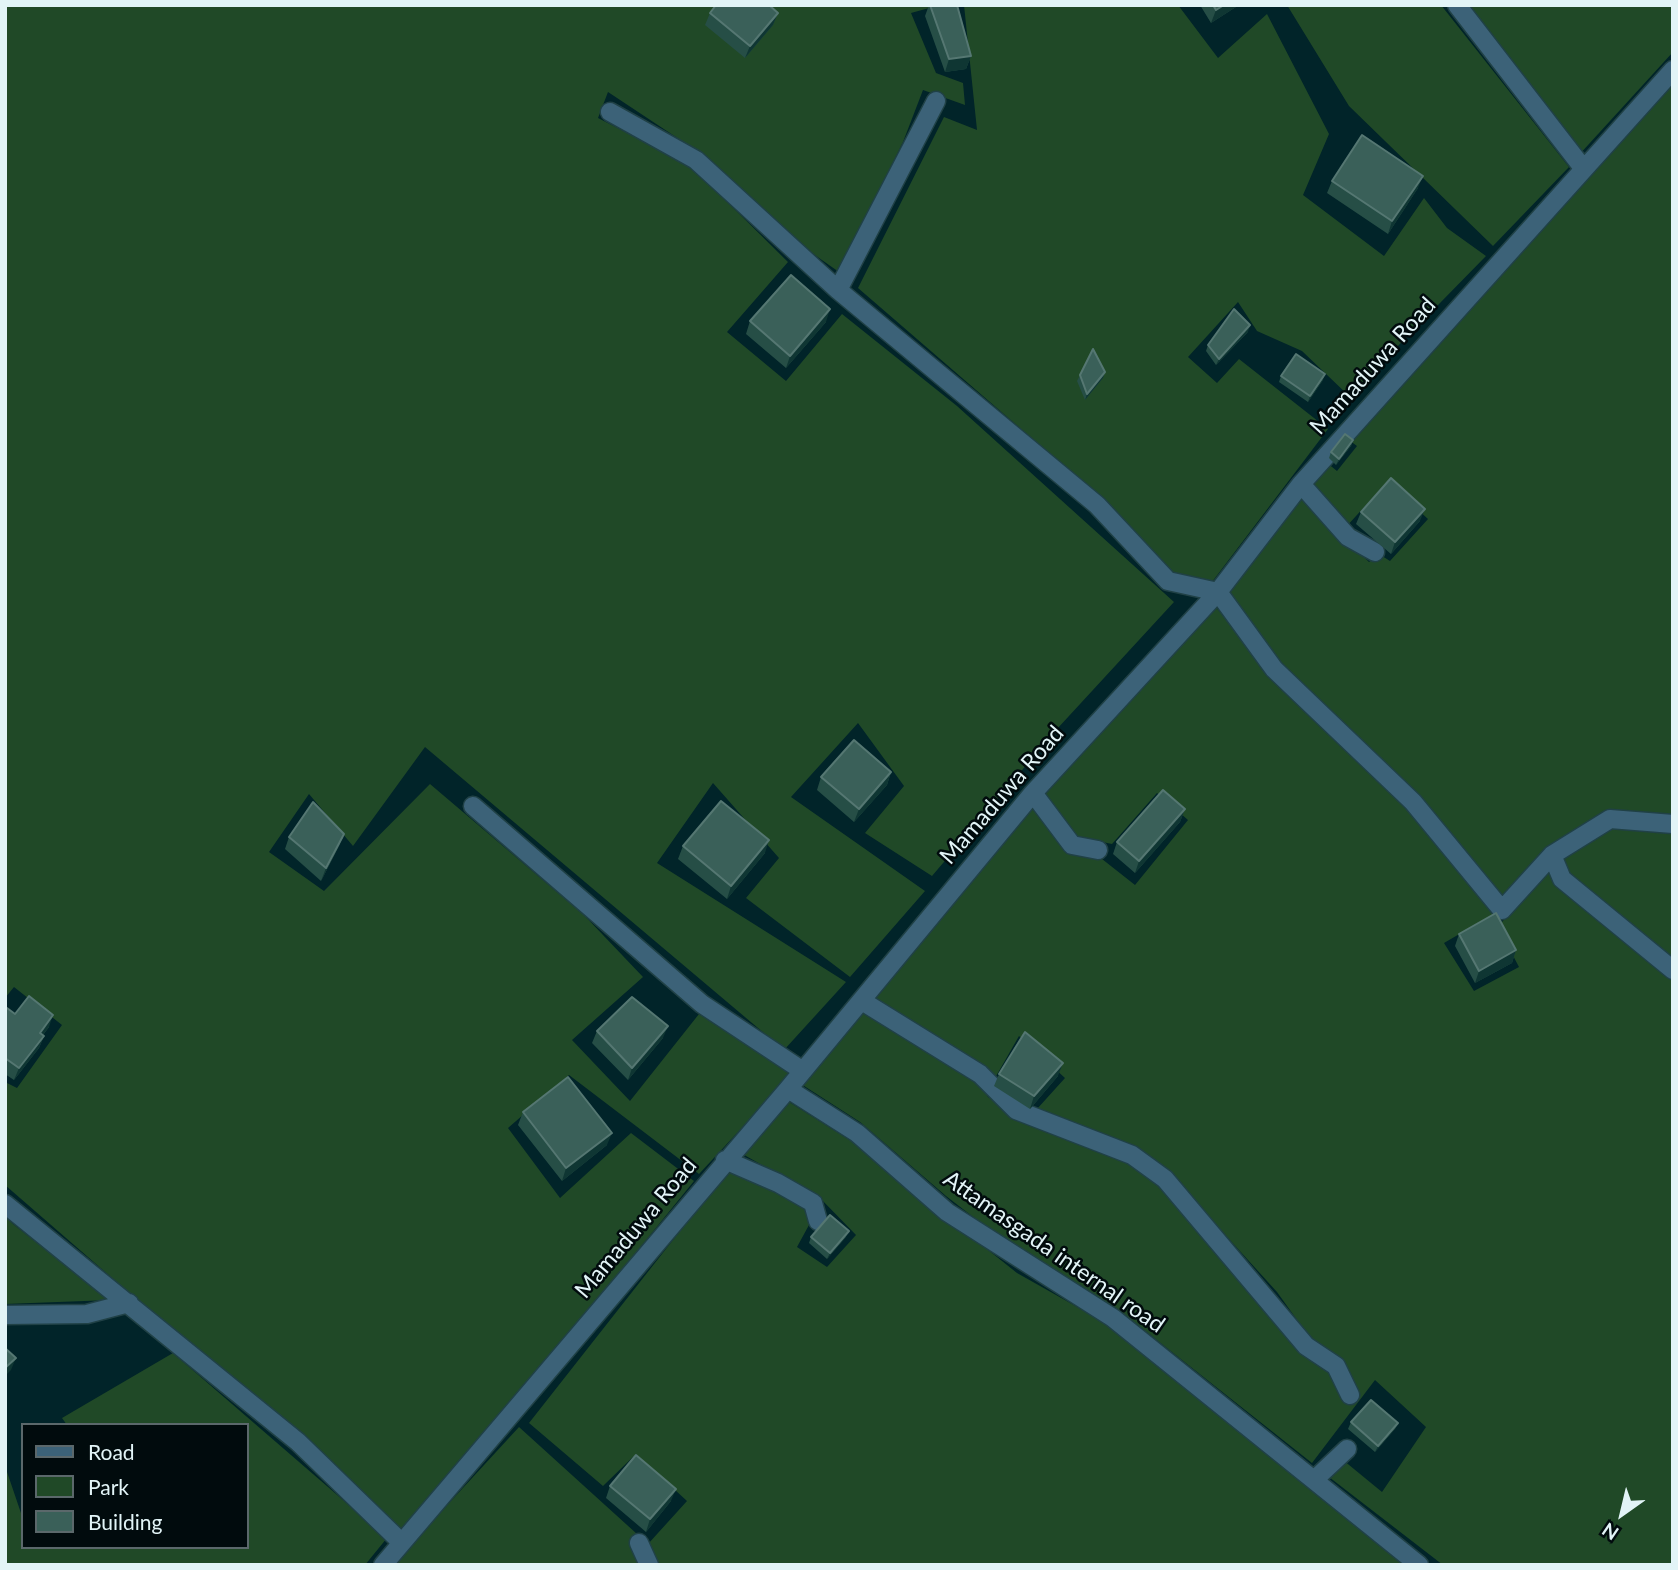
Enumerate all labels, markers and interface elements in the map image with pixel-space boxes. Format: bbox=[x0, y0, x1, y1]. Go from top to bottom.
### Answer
street label: Mamaduwa Road bbox=[1304, 292, 1442, 440]
street label: Mamaduwa Road bbox=[934, 720, 1070, 870]
street label: Mamaduwa Road bbox=[569, 1152, 703, 1304]
street label: Attamasgada internal road bbox=[938, 1165, 1170, 1339]
legend bbox=[21, 1423, 248, 1549]
text: Road bbox=[88, 1439, 135, 1464]
text: Park bbox=[88, 1474, 129, 1499]
north arrow bbox=[1587, 1479, 1657, 1549]
text: Building bbox=[88, 1509, 163, 1534]
text: N bbox=[1597, 1518, 1622, 1545]

